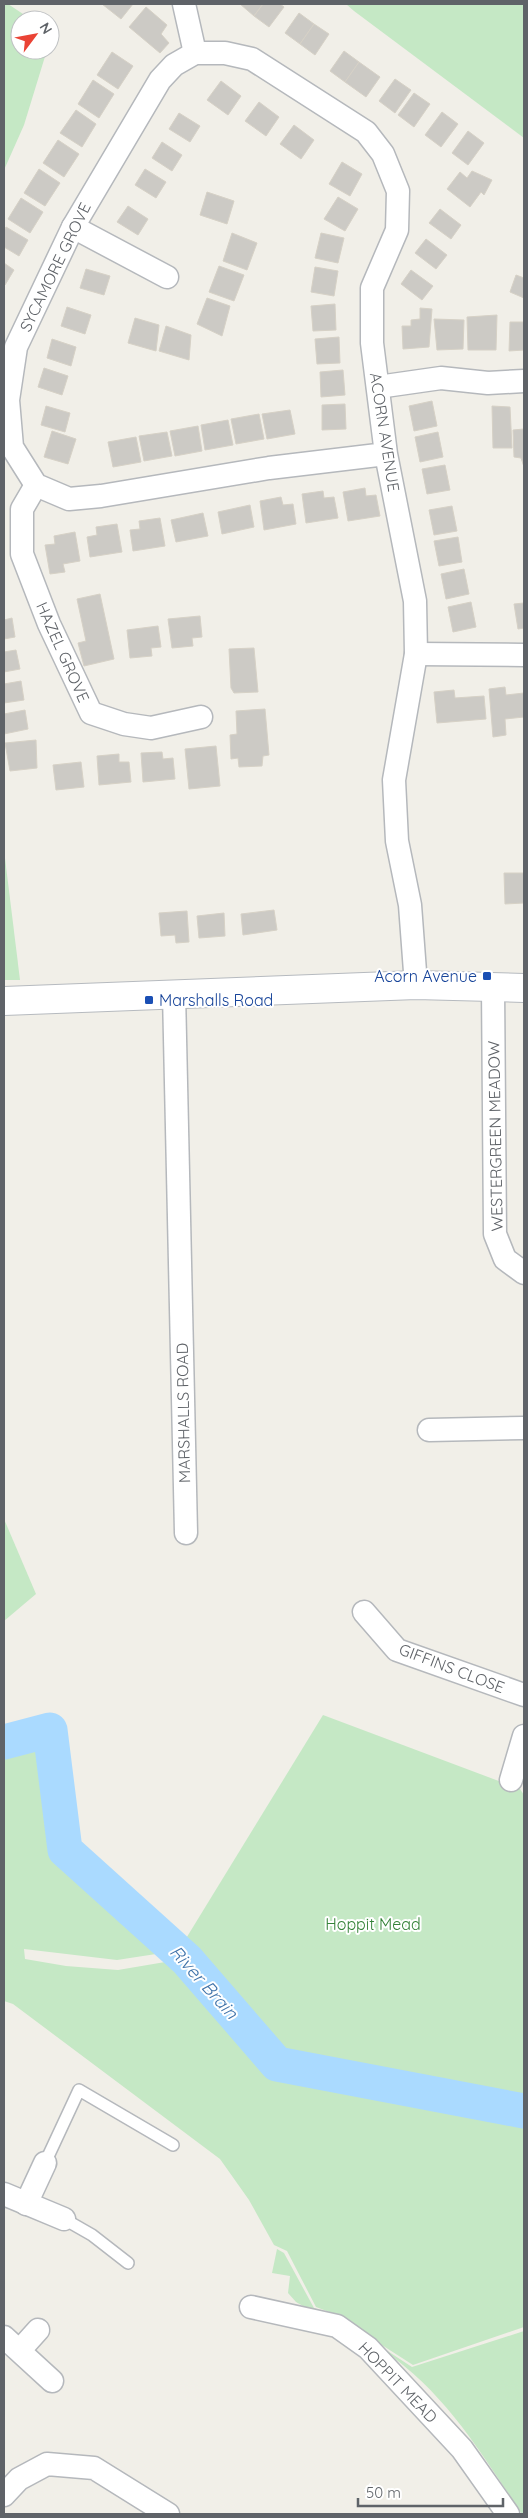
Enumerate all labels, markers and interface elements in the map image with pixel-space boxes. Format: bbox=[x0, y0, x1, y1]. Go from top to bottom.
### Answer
north arrow bbox=[10, 10, 60, 60]
text: N bbox=[36, 19, 56, 37]
street label: SYCAMORE GROVE bbox=[15, 199, 95, 335]
street label: ACORN AVENUE bbox=[366, 371, 404, 493]
street label: HAZEL GROVE bbox=[32, 599, 94, 705]
place label: Acorn Avenue bbox=[374, 966, 477, 986]
marker: Acorn Avenue bbox=[481, 970, 493, 982]
place label: Marshalls Road bbox=[159, 990, 273, 1010]
marker: Marshalls Road bbox=[143, 994, 155, 1006]
street label: WESTERGREEN MEADOW bbox=[483, 1040, 507, 1232]
street label: MARSHALLS ROAD bbox=[172, 1343, 194, 1483]
street label: GIFFINS CLOSE bbox=[396, 1639, 508, 1697]
park label: Hoppit Mead bbox=[325, 1914, 421, 1934]
water label: River Brain bbox=[165, 1941, 243, 2024]
street label: HOPPIT MEAD bbox=[354, 2337, 442, 2427]
scale bar bbox=[358, 2476, 503, 2508]
text: 50 m bbox=[366, 2483, 401, 2502]

